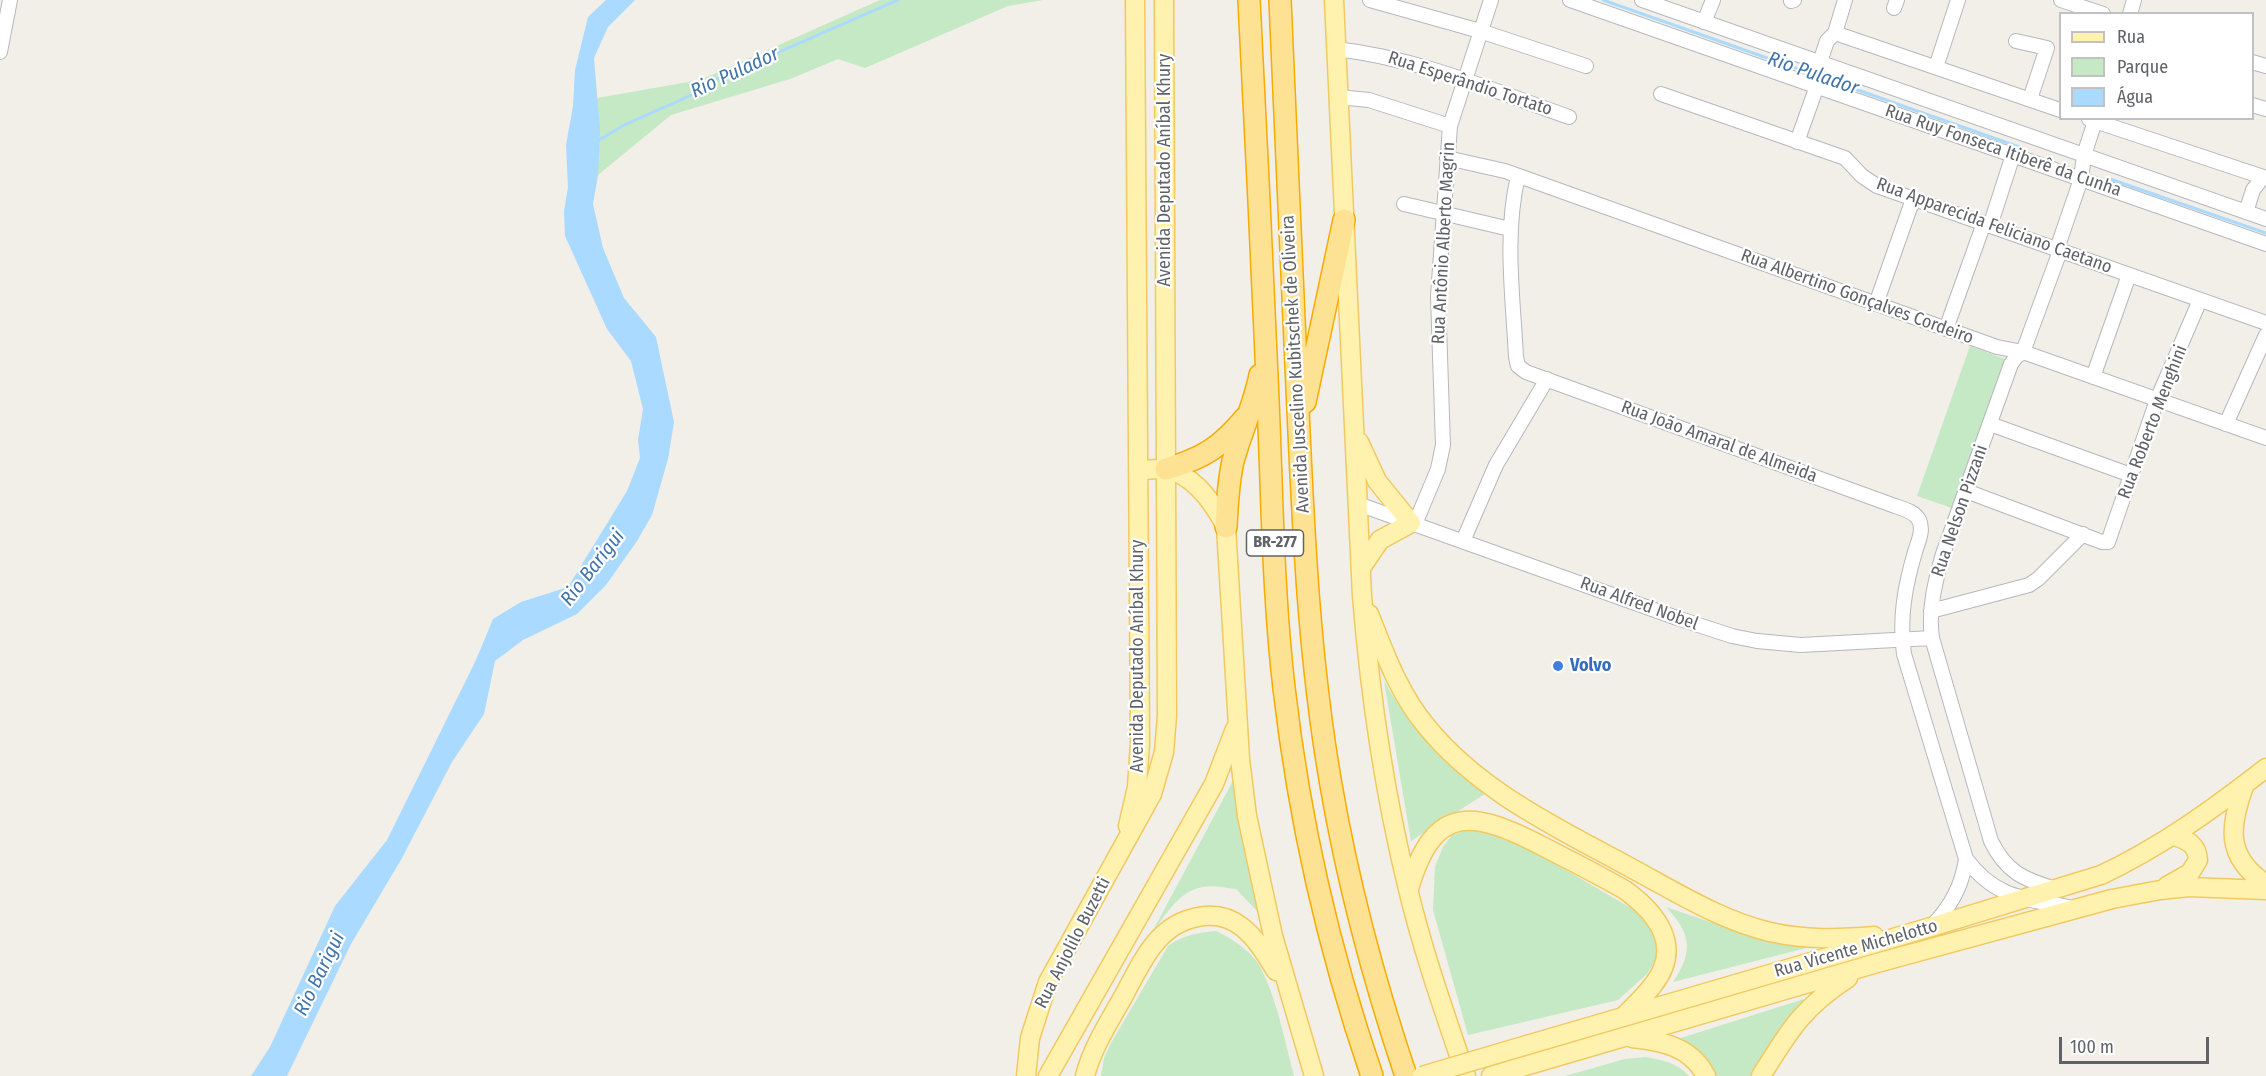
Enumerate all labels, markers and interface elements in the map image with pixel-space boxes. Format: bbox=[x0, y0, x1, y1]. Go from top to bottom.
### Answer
legend bbox=[2059, 12, 2254, 120]
text: Rua bbox=[2117, 26, 2145, 48]
water label: Rio Pulador bbox=[687, 42, 783, 104]
street label: Rua Esperândio Tortato bbox=[1385, 47, 1555, 121]
water label: Rio Pulador bbox=[1764, 47, 1862, 101]
street label: Avenida Deputado Aníbal Khury bbox=[1154, 54, 1176, 286]
text: Parque bbox=[2117, 56, 2168, 78]
text: Água bbox=[2117, 86, 2153, 108]
street label: Rua Ruy Fonseca Itiberê da Cunha bbox=[1882, 100, 2124, 202]
street label: Rua Antônio Alberto Magrin bbox=[1428, 141, 1460, 345]
street label: Rua Apparecida Feliciano Caetano bbox=[1873, 173, 2115, 279]
street label: Avenida Juscelino Kubitschek de Oliveira bbox=[1277, 215, 1315, 513]
street label: Rua Albertino Gonçalves Cordeiro bbox=[1738, 245, 1976, 349]
street label: Rua Roberto Menghini bbox=[2114, 342, 2192, 502]
street label: Rua João Amaral de Almeida bbox=[1618, 396, 1820, 488]
street label: Rua Nelson Pizzani bbox=[1927, 442, 1993, 580]
water label: Rio Barigui bbox=[556, 525, 630, 611]
road number: BR-277 bbox=[1246, 530, 1304, 556]
street label: Avenida Deputado Aníbal Khury bbox=[1127, 540, 1149, 772]
street label: Rua Alfred Nobel bbox=[1577, 573, 1701, 635]
place label: Volvo bbox=[1570, 655, 1611, 677]
marker: Volvo bbox=[1551, 659, 1565, 673]
street label: Rua Anjolilo Buzetti bbox=[1031, 874, 1115, 1012]
street label: Rua Vicente Michelotto bbox=[1772, 915, 1940, 983]
water label: Rio Barigui bbox=[289, 928, 351, 1020]
scale bar bbox=[2062, 1025, 2212, 1063]
text: 100 m bbox=[2070, 1036, 2114, 1058]

